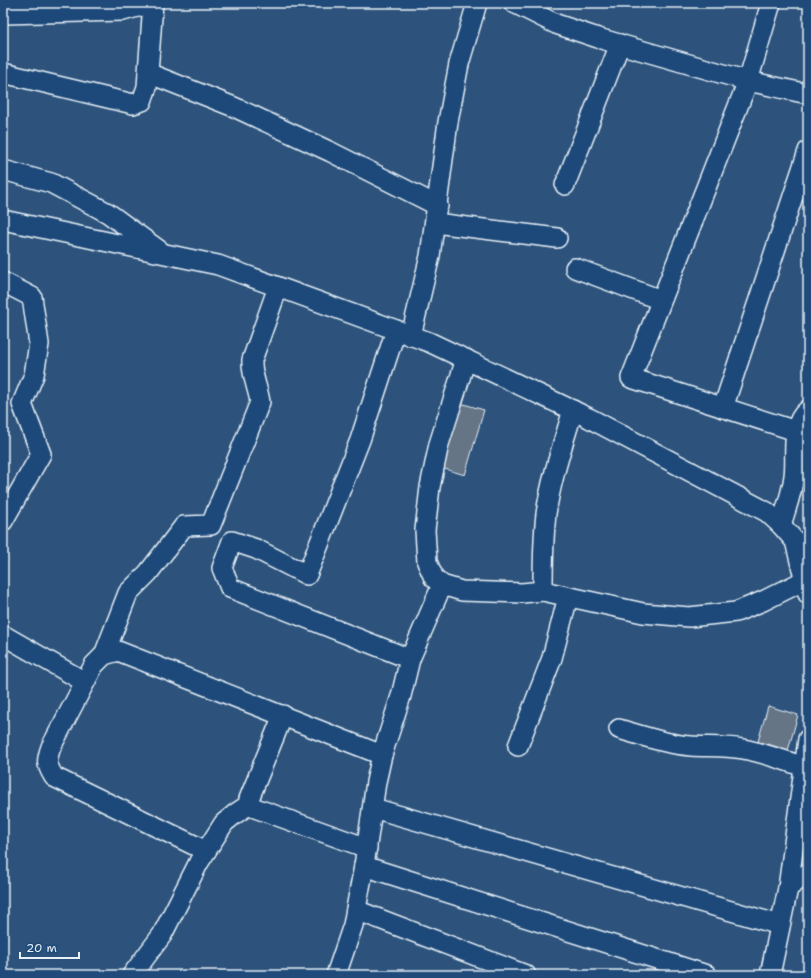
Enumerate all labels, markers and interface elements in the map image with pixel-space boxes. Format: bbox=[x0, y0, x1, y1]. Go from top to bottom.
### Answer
scale bar bbox=[20, 934, 79, 960]
text: 20 m bbox=[26, 940, 57, 956]

